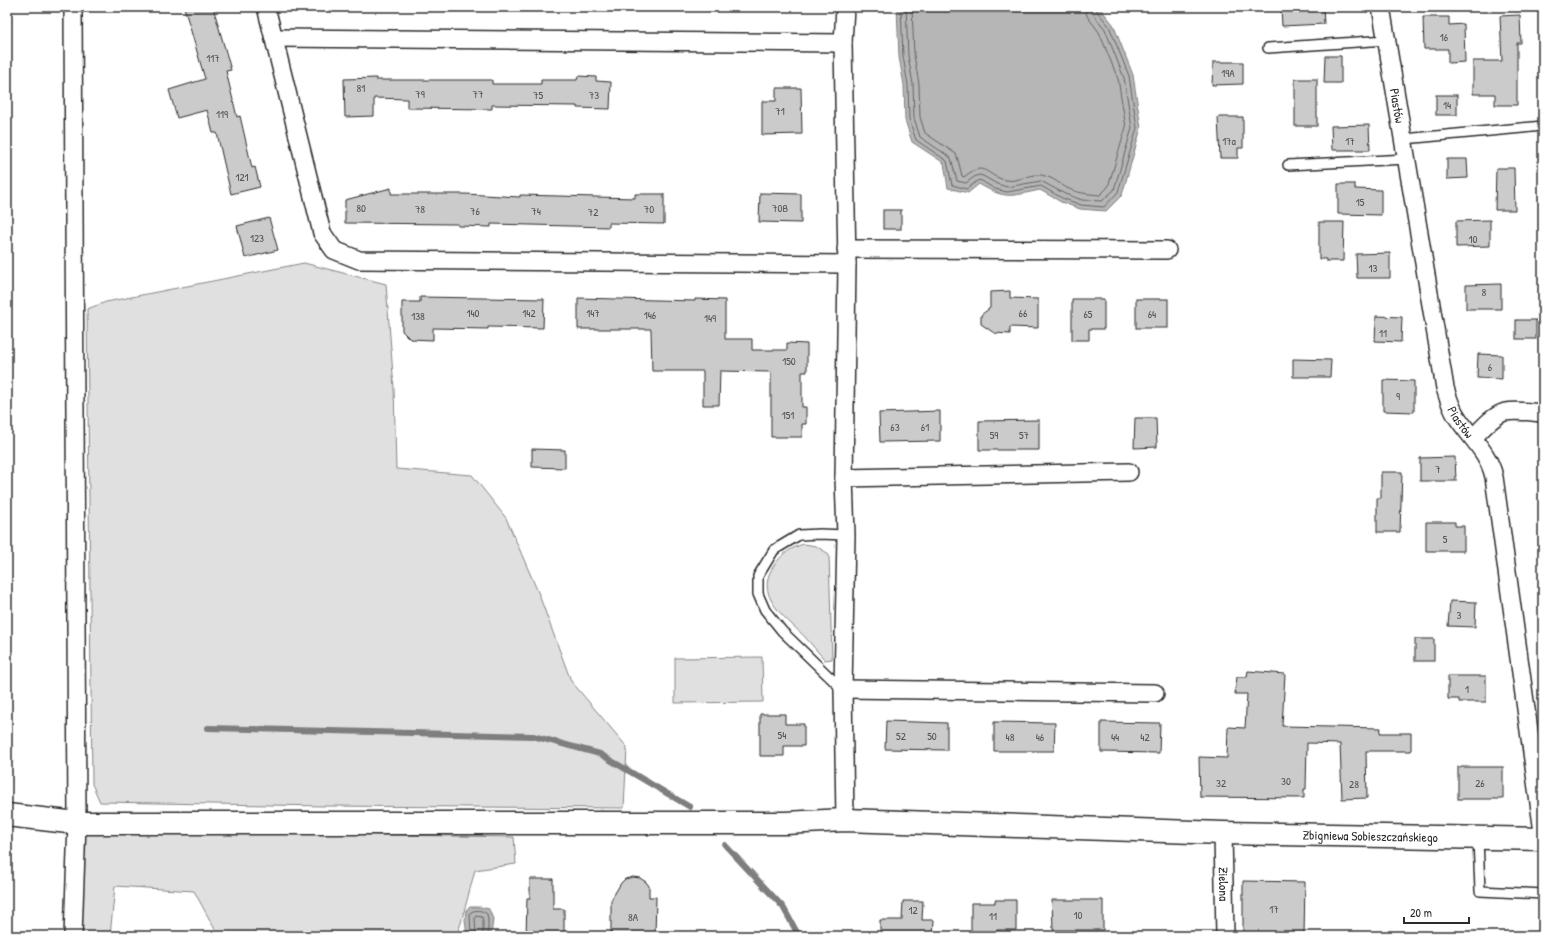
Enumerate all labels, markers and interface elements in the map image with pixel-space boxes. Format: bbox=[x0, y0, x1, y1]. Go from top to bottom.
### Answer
house number: 16 bbox=[1440, 30, 1449, 44]
house number: 117 bbox=[206, 51, 220, 65]
house number: 19A bbox=[1221, 66, 1235, 80]
house number: 81 bbox=[357, 81, 365, 95]
house number: 79 bbox=[415, 87, 425, 101]
house number: 77 bbox=[473, 87, 483, 101]
street label: Piastów bbox=[1386, 87, 1409, 124]
house number: 75 bbox=[533, 88, 543, 102]
house number: 73 bbox=[589, 88, 599, 102]
house number: 14 bbox=[1443, 98, 1451, 112]
house number: 71 bbox=[775, 104, 785, 118]
house number: 119 bbox=[216, 107, 228, 121]
house number: 17a bbox=[1222, 134, 1237, 148]
house number: 17 bbox=[1345, 134, 1355, 148]
house number: 121 bbox=[235, 170, 249, 184]
house number: 15 bbox=[1356, 195, 1365, 209]
house number: 80 bbox=[356, 201, 366, 215]
house number: 70B bbox=[772, 201, 788, 215]
house number: 78 bbox=[415, 202, 425, 216]
house number: 70 bbox=[644, 202, 654, 216]
house number: 76 bbox=[470, 204, 481, 218]
house number: 74 bbox=[531, 204, 541, 218]
house number: 72 bbox=[588, 205, 598, 219]
house number: 123 bbox=[250, 231, 264, 245]
house number: 10 bbox=[1469, 232, 1478, 246]
house number: 13 bbox=[1369, 261, 1378, 275]
house number: 8 bbox=[1482, 285, 1487, 299]
house number: 140 bbox=[466, 306, 480, 320]
house number: 142 bbox=[522, 306, 536, 320]
house number: 147 bbox=[586, 306, 600, 320]
house number: 66 bbox=[1019, 306, 1028, 320]
house number: 65 bbox=[1083, 307, 1093, 321]
house number: 64 bbox=[1148, 307, 1156, 321]
house number: 146 bbox=[644, 308, 657, 322]
house number: 138 bbox=[411, 309, 425, 323]
house number: 149 bbox=[704, 311, 716, 325]
house number: 11 bbox=[1379, 326, 1387, 340]
house number: 150 bbox=[782, 354, 796, 368]
house number: 6 bbox=[1488, 360, 1493, 374]
house number: 9 bbox=[1396, 389, 1400, 403]
street label: Piastów bbox=[1443, 403, 1478, 442]
house number: 151 bbox=[782, 408, 794, 422]
house number: 63 bbox=[890, 420, 900, 434]
house number: 61 bbox=[921, 420, 929, 434]
house number: 59 bbox=[990, 428, 998, 442]
house number: 57 bbox=[1019, 428, 1029, 442]
house number: 7 bbox=[1435, 462, 1441, 476]
house number: 5 bbox=[1443, 532, 1448, 546]
house number: 3 bbox=[1457, 608, 1462, 622]
house number: 1 bbox=[1465, 682, 1469, 696]
house number: 54 bbox=[778, 728, 786, 742]
house number: 52 bbox=[896, 729, 906, 743]
house number: 50 bbox=[927, 729, 937, 743]
house number: 48 bbox=[1006, 730, 1015, 744]
house number: 46 bbox=[1036, 730, 1045, 744]
house number: 44 bbox=[1111, 730, 1119, 744]
house number: 42 bbox=[1140, 730, 1150, 744]
house number: 30 bbox=[1281, 774, 1291, 788]
house number: 32 bbox=[1216, 776, 1226, 790]
house number: 26 bbox=[1475, 776, 1485, 790]
house number: 28 bbox=[1349, 777, 1359, 791]
street label: Zbigniewa Sobieszczańskiego bbox=[1302, 825, 1438, 846]
street label: Zielona bbox=[1215, 867, 1233, 901]
scale bar bbox=[1404, 899, 1469, 925]
house number: 17 bbox=[1269, 902, 1279, 916]
house number: 12 bbox=[908, 903, 918, 917]
text: 20 m bbox=[1410, 904, 1432, 921]
house number: 10 bbox=[1074, 908, 1083, 922]
house number: 11 bbox=[989, 909, 997, 923]
house number: 8A bbox=[628, 910, 639, 924]

